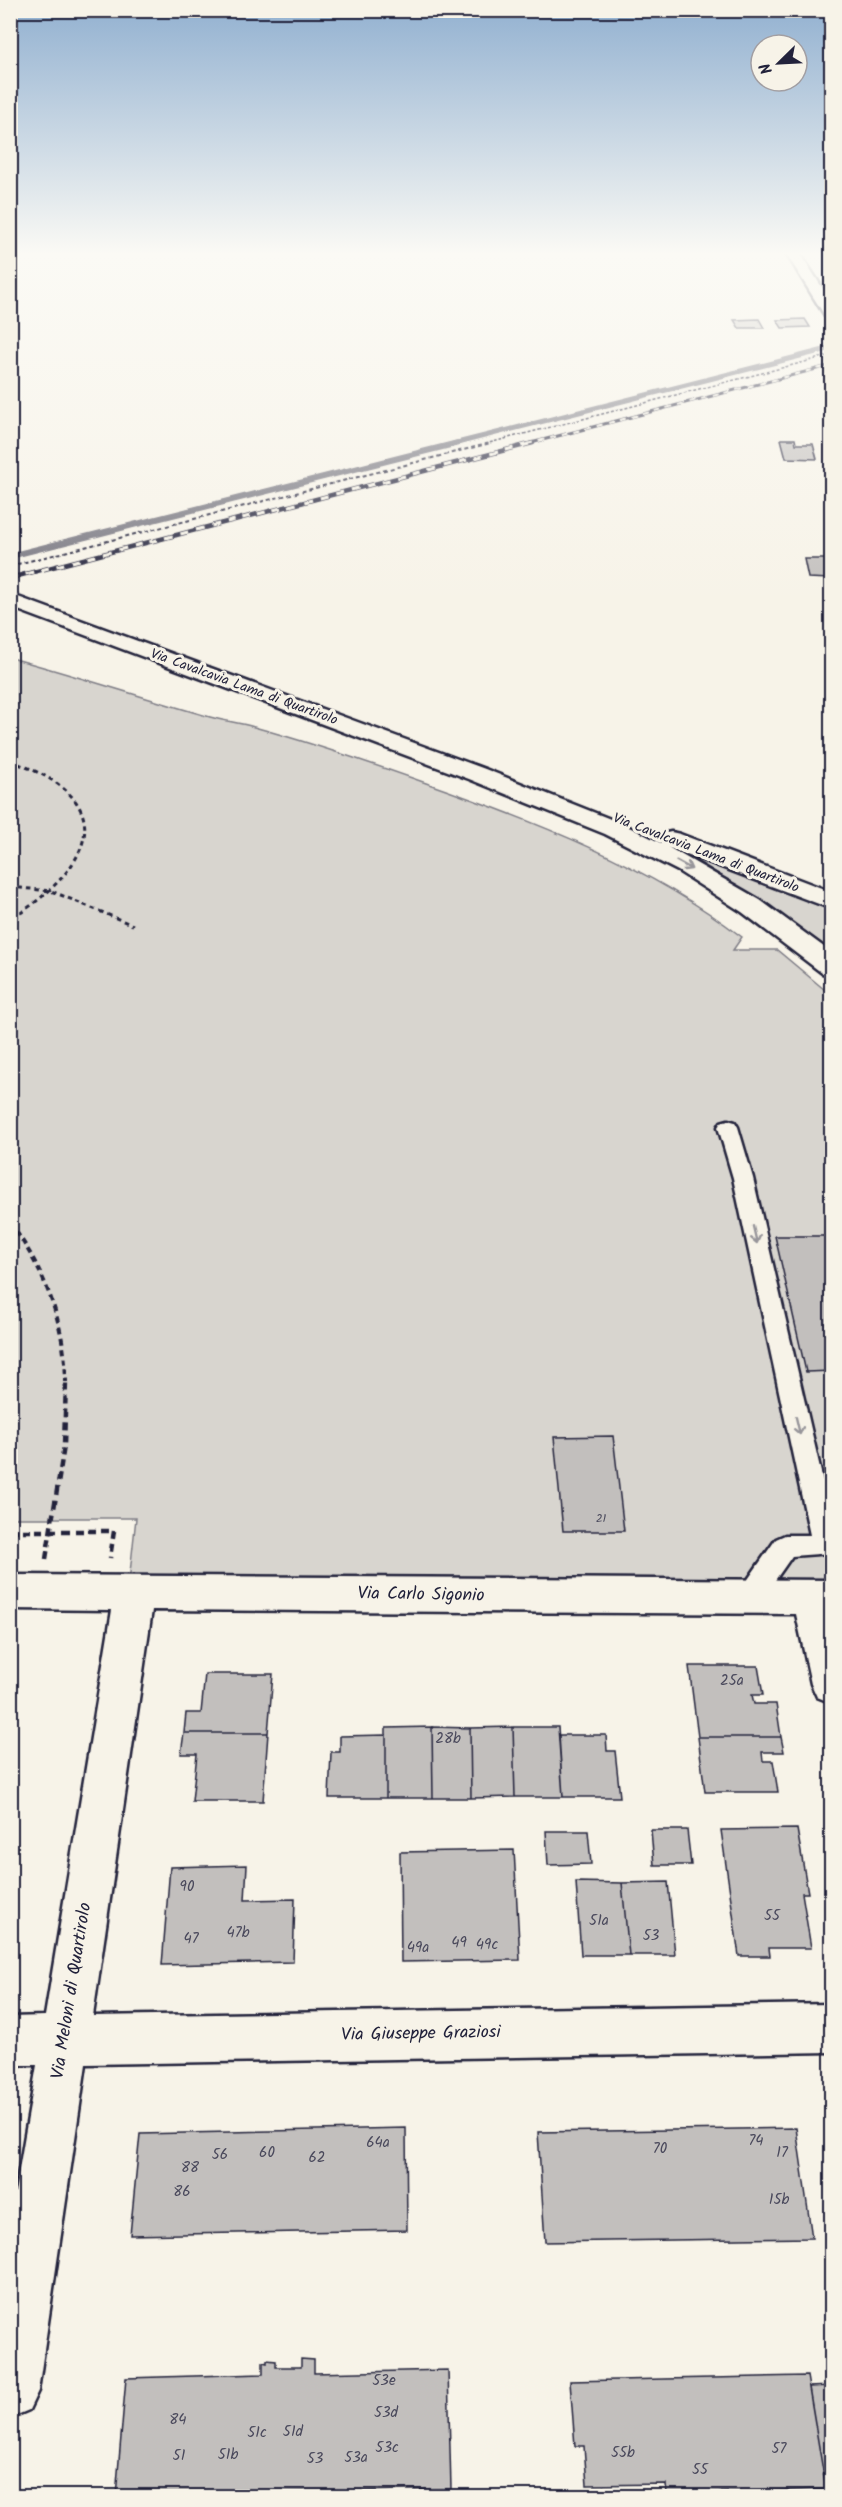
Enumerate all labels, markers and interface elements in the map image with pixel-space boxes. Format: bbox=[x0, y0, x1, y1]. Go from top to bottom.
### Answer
north arrow bbox=[749, 33, 809, 93]
text: N bbox=[753, 59, 780, 78]
street label: Via Cavalcavia Lama di Quartirolo bbox=[147, 643, 341, 731]
street label: Via Cavalcavia Lama di Quartirolo bbox=[610, 807, 802, 899]
one-way arrow bbox=[675, 859, 692, 871]
one-way arrow bbox=[750, 1226, 762, 1245]
one-way arrow bbox=[793, 1416, 805, 1435]
house number: 21 bbox=[596, 1509, 607, 1528]
street label: Via Carlo Sigonio bbox=[357, 1579, 485, 1611]
house number: 25a bbox=[720, 1669, 744, 1693]
house number: 28b bbox=[435, 1727, 461, 1751]
house number: 90 bbox=[180, 1875, 195, 1899]
street label: Via Meloni di Quartirolo bbox=[44, 1901, 100, 2081]
house number: 55 bbox=[764, 1904, 781, 1928]
house number: 51a bbox=[589, 1909, 609, 1933]
house number: 47b bbox=[226, 1921, 250, 1945]
house number: 53 bbox=[643, 1924, 660, 1948]
house number: 47 bbox=[183, 1927, 200, 1951]
house number: 49 bbox=[451, 1931, 467, 1955]
house number: 49c bbox=[476, 1933, 498, 1957]
house number: 49a bbox=[407, 1936, 429, 1960]
street label: Via Giuseppe Graziosi bbox=[341, 2018, 502, 2050]
house number: 74 bbox=[748, 2129, 764, 2153]
house number: 64a bbox=[366, 2131, 390, 2155]
house number: 70 bbox=[653, 2137, 668, 2161]
house number: 60 bbox=[259, 2141, 275, 2165]
house number: 17 bbox=[776, 2141, 789, 2165]
house number: 56 bbox=[212, 2143, 228, 2167]
house number: 62 bbox=[308, 2146, 326, 2170]
house number: 88 bbox=[181, 2156, 200, 2180]
house number: 86 bbox=[173, 2180, 191, 2204]
house number: 15b bbox=[769, 2188, 789, 2212]
house number: 53e bbox=[372, 2369, 396, 2393]
house number: 53d bbox=[374, 2401, 399, 2425]
house number: 84 bbox=[169, 2408, 187, 2432]
house number: 51d bbox=[283, 2420, 304, 2444]
house number: 51c bbox=[247, 2421, 267, 2445]
house number: 53c bbox=[375, 2436, 399, 2460]
house number: 57 bbox=[772, 2437, 788, 2461]
house number: 55b bbox=[611, 2441, 635, 2465]
house number: 51b bbox=[218, 2443, 238, 2467]
house number: 51 bbox=[173, 2444, 186, 2468]
house number: 53a bbox=[344, 2446, 368, 2470]
house number: 53 bbox=[307, 2447, 324, 2471]
house number: 55 bbox=[692, 2458, 709, 2482]

